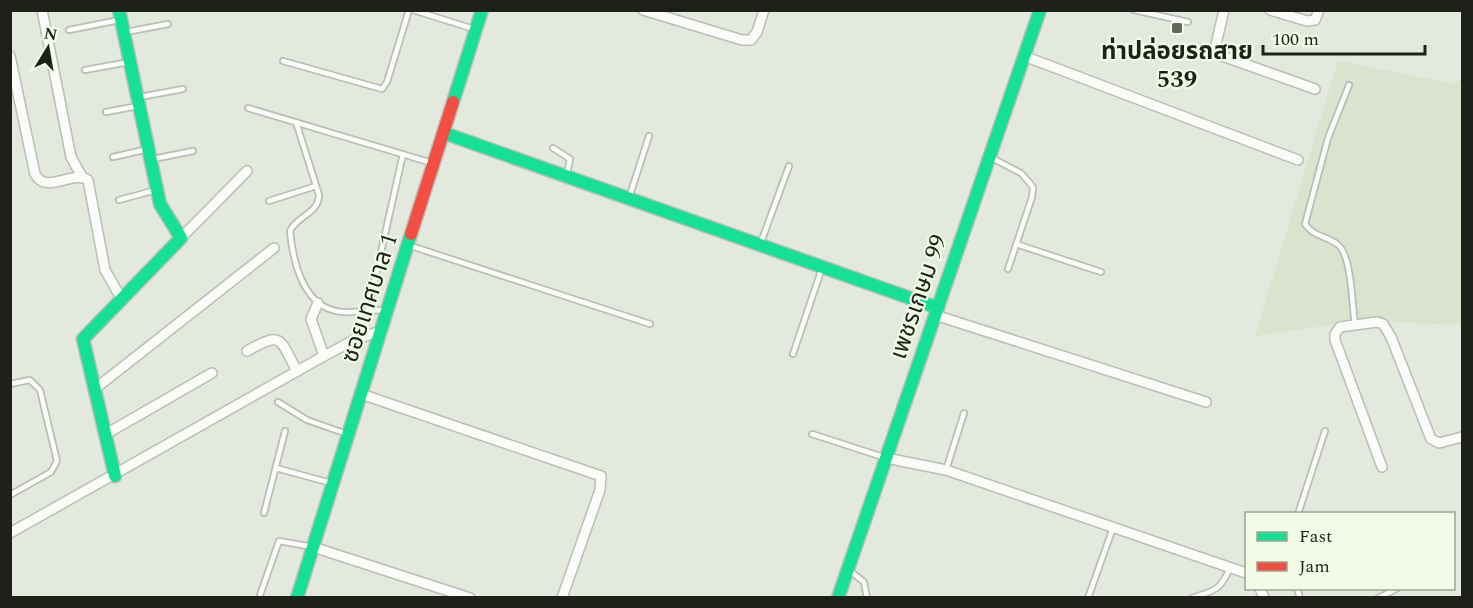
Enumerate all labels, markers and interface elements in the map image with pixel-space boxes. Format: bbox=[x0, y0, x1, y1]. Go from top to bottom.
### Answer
north arrow bbox=[18, 18, 78, 78]
scale bar bbox=[1263, 18, 1425, 56]
text: N bbox=[42, 21, 59, 47]
marker: ท่าปล่อยรถสาย 539 bbox=[1170, 21, 1184, 35]
text: 100 m bbox=[1272, 26, 1319, 53]
place label: ท่าปล่อยรถสาย 539 bbox=[1101, 34, 1253, 98]
street label: ซอยเทศบาล 1 bbox=[332, 229, 408, 367]
street label: เพชรเกษม 99 bbox=[881, 230, 957, 364]
legend bbox=[1245, 512, 1455, 590]
text: Fast bbox=[1299, 523, 1332, 550]
text: Jam bbox=[1299, 553, 1330, 580]

